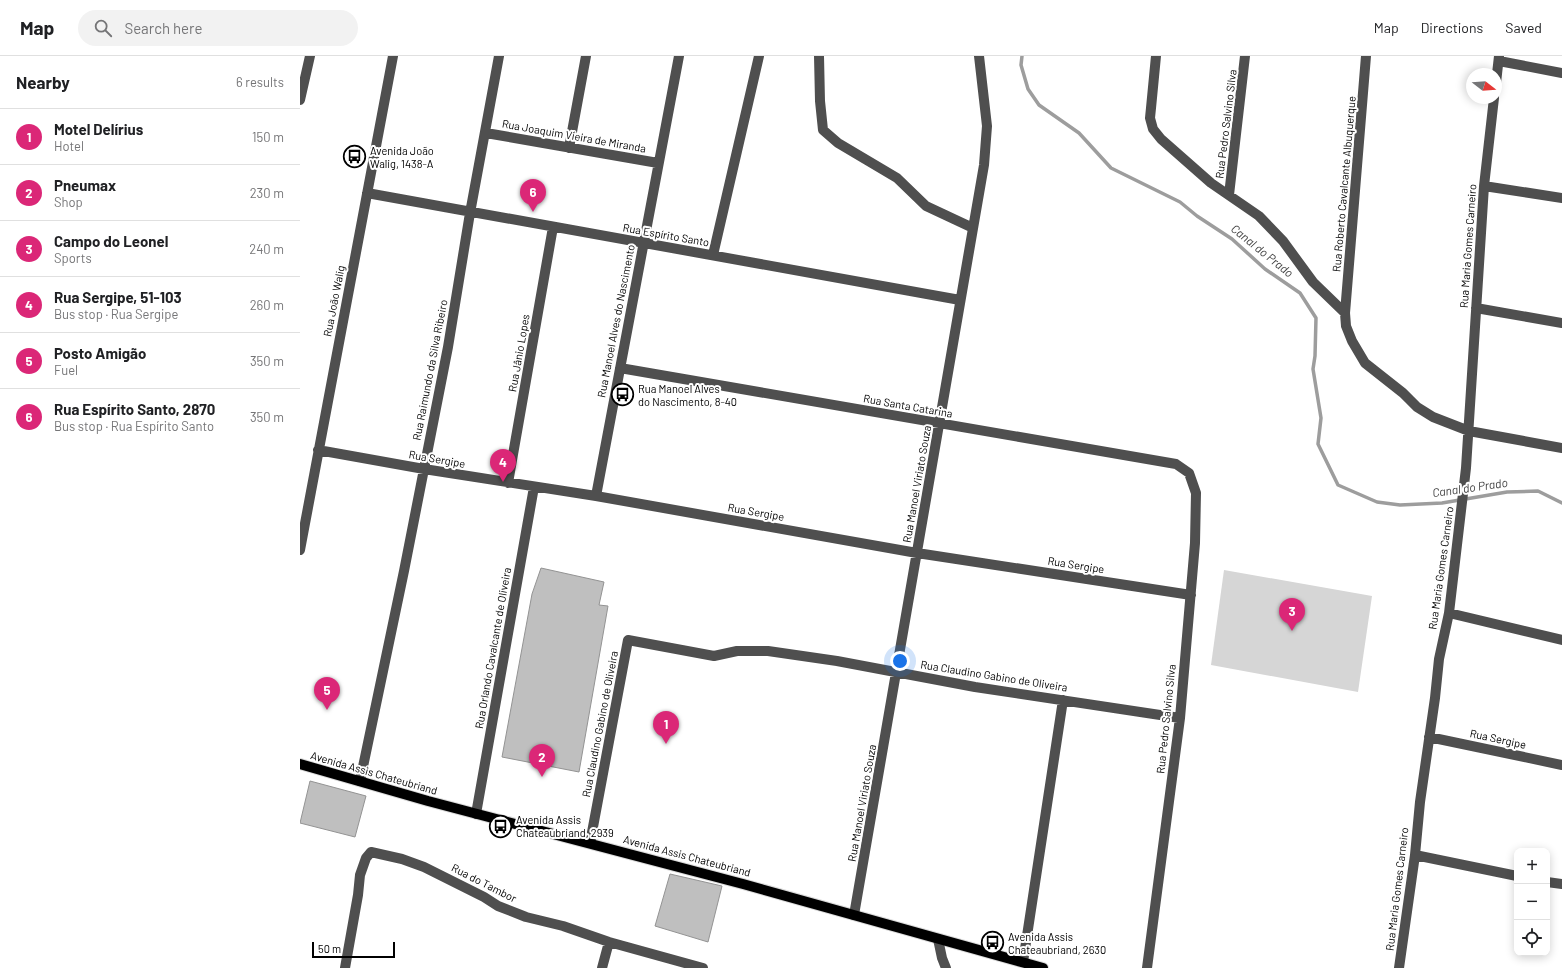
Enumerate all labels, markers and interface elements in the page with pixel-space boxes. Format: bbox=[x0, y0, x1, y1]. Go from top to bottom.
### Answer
search box bbox=[78, 10, 358, 46]
text: Map bbox=[20, 16, 54, 39]
icon: search bbox=[92, 17, 114, 39]
text: Search here bbox=[124, 19, 202, 37]
text: Map bbox=[1374, 19, 1399, 36]
text: Directions bbox=[1421, 19, 1483, 36]
text: Saved bbox=[1505, 19, 1542, 36]
north arrow bbox=[1466, 68, 1502, 104]
street label: Rua Pedro Salvino Silva bbox=[1212, 69, 1239, 179]
text: Nearby bbox=[16, 72, 70, 92]
text: 6 results bbox=[236, 74, 284, 90]
street label: Rua Roberto Cavalcante Albuquerque bbox=[1329, 95, 1358, 272]
street label: Rua Joaquim Vieira de Miranda bbox=[501, 116, 647, 155]
text: Motel Delírius bbox=[54, 120, 143, 138]
text: 1 bbox=[27, 129, 31, 145]
text: 150 m bbox=[252, 129, 284, 145]
text: Hotel bbox=[54, 138, 84, 154]
bus stop icon: Avenida João Walig, 1438-A bbox=[341, 144, 367, 170]
place label: Avenida João Walig, 1438-A bbox=[370, 144, 434, 170]
text: Pneumax bbox=[54, 176, 116, 194]
pin: 6 bbox=[520, 179, 546, 212]
street label: Rua Maria Gomes Carneiro bbox=[1457, 184, 1478, 308]
text: 2 bbox=[25, 185, 33, 201]
text: 230 m bbox=[250, 185, 284, 201]
text: Shop bbox=[54, 194, 83, 210]
street label: Rua Espírito Santo bbox=[622, 221, 710, 249]
water label: Canal do Prado bbox=[1229, 221, 1297, 280]
text: Campo do Leonel bbox=[54, 232, 168, 250]
text: 3 bbox=[25, 241, 33, 257]
text: 240 m bbox=[249, 241, 284, 257]
street label: Rua Manoel Alves do Nascimento bbox=[594, 243, 637, 399]
text: Sports bbox=[54, 250, 92, 266]
street label: Rua João Walig bbox=[320, 264, 347, 338]
text: Rua Sergipe, 51-103 bbox=[54, 288, 182, 306]
text: 4 bbox=[25, 297, 33, 313]
text: 260 m bbox=[250, 297, 284, 313]
street label: Rua Raimundo da Silva Ribeiro bbox=[409, 298, 450, 441]
text: Bus stop · Rua Sergipe bbox=[54, 306, 178, 322]
street label: Rua Jânio Lopes bbox=[505, 313, 532, 393]
text: Posto Amigão bbox=[54, 344, 146, 362]
text: 5 bbox=[25, 353, 33, 369]
text: 350 m bbox=[250, 353, 284, 369]
text: Fuel bbox=[54, 362, 78, 378]
bus stop icon: Rua Manoel Alves do Nascimento, 8-40 bbox=[609, 382, 635, 408]
place label: Rua Manoel Alves do Nascimento, 8-40 bbox=[638, 382, 737, 408]
street label: Rua Santa Catarina bbox=[862, 391, 954, 420]
text: Rua Espírito Santo, 2870 bbox=[54, 400, 215, 418]
text: 6 bbox=[26, 409, 32, 425]
text: 350 m bbox=[250, 409, 284, 425]
text: Bus stop · Rua Espírito Santo bbox=[54, 418, 214, 434]
street label: Rua Manoel Viriato Souza bbox=[900, 424, 933, 544]
street label: Rua Sergipe bbox=[408, 447, 466, 470]
pin: 4 bbox=[490, 449, 516, 482]
water label: Canal do Prado bbox=[1431, 475, 1508, 499]
street label: Rua Sergipe bbox=[727, 500, 785, 523]
street label: Rua Maria Gomes Carneiro bbox=[1425, 505, 1456, 630]
street label: Rua Sergipe bbox=[1047, 554, 1105, 575]
street label: Rua Orlando Cavalcante de Oliveira bbox=[472, 566, 513, 730]
pin: 3 bbox=[1279, 598, 1305, 631]
street label: Rua Claudino Gabino de Oliveira bbox=[579, 650, 620, 798]
your location bbox=[890, 651, 910, 671]
street label: Rua Claudino Gabino de Oliveira bbox=[920, 657, 1069, 694]
street label: Rua Pedro Salvino Silva bbox=[1153, 664, 1178, 774]
pin: 5 bbox=[314, 677, 340, 710]
pin: 1 bbox=[653, 711, 679, 744]
street label: Rua Sergipe bbox=[1469, 726, 1528, 751]
street label: Rua Manoel Viriato Souza bbox=[845, 743, 878, 863]
pin: 2 bbox=[529, 744, 555, 777]
street label: Avenida Assis Chateubriand bbox=[309, 748, 439, 797]
bus stop icon: Avenida Assis Chateaubriand, 2939 bbox=[488, 813, 514, 839]
place label: Avenida Assis Chateaubriand, 2939 bbox=[516, 813, 614, 839]
street label: Rua Maria Gomes Carneiro bbox=[1382, 826, 1411, 951]
street label: Avenida Assis Chateubriand bbox=[622, 832, 752, 879]
map controls bbox=[1514, 848, 1550, 956]
button: + bbox=[1514, 848, 1550, 884]
street label: Rua do Tambor bbox=[449, 861, 519, 905]
button: − bbox=[1514, 884, 1550, 920]
button: locate bbox=[1514, 920, 1550, 956]
bus stop icon: Avenida Assis Chateaubriand, 2630 bbox=[979, 930, 1005, 956]
place label: Avenida Assis Chateaubriand, 2630 bbox=[1008, 930, 1106, 956]
scale bar bbox=[312, 940, 395, 959]
text: 50 m bbox=[318, 942, 341, 955]

